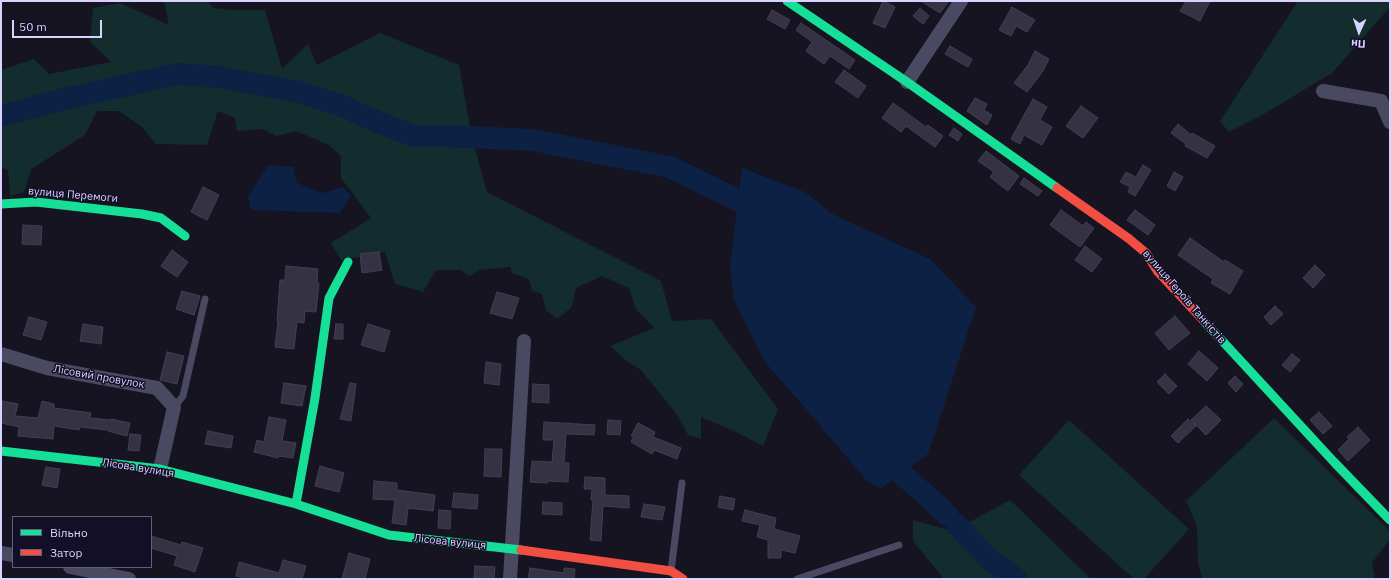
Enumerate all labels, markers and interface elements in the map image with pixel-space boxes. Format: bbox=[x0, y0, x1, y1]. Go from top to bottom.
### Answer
scale bar bbox=[14, 12, 104, 38]
north arrow bbox=[1339, 12, 1379, 52]
text: 50 m bbox=[19, 19, 47, 34]
text: Пн bbox=[1351, 37, 1366, 51]
street label: вулиця Перемоги bbox=[27, 184, 119, 206]
street label: вулиця Героїв Танкістів bbox=[1140, 247, 1228, 347]
street label: Лісовий провулок bbox=[52, 362, 146, 392]
street label: Лісова вулиця bbox=[101, 456, 175, 480]
legend bbox=[12, 516, 152, 568]
text: Вільно bbox=[50, 525, 88, 540]
street label: Лісова вулиця bbox=[413, 532, 487, 552]
text: Затор bbox=[50, 545, 82, 560]

